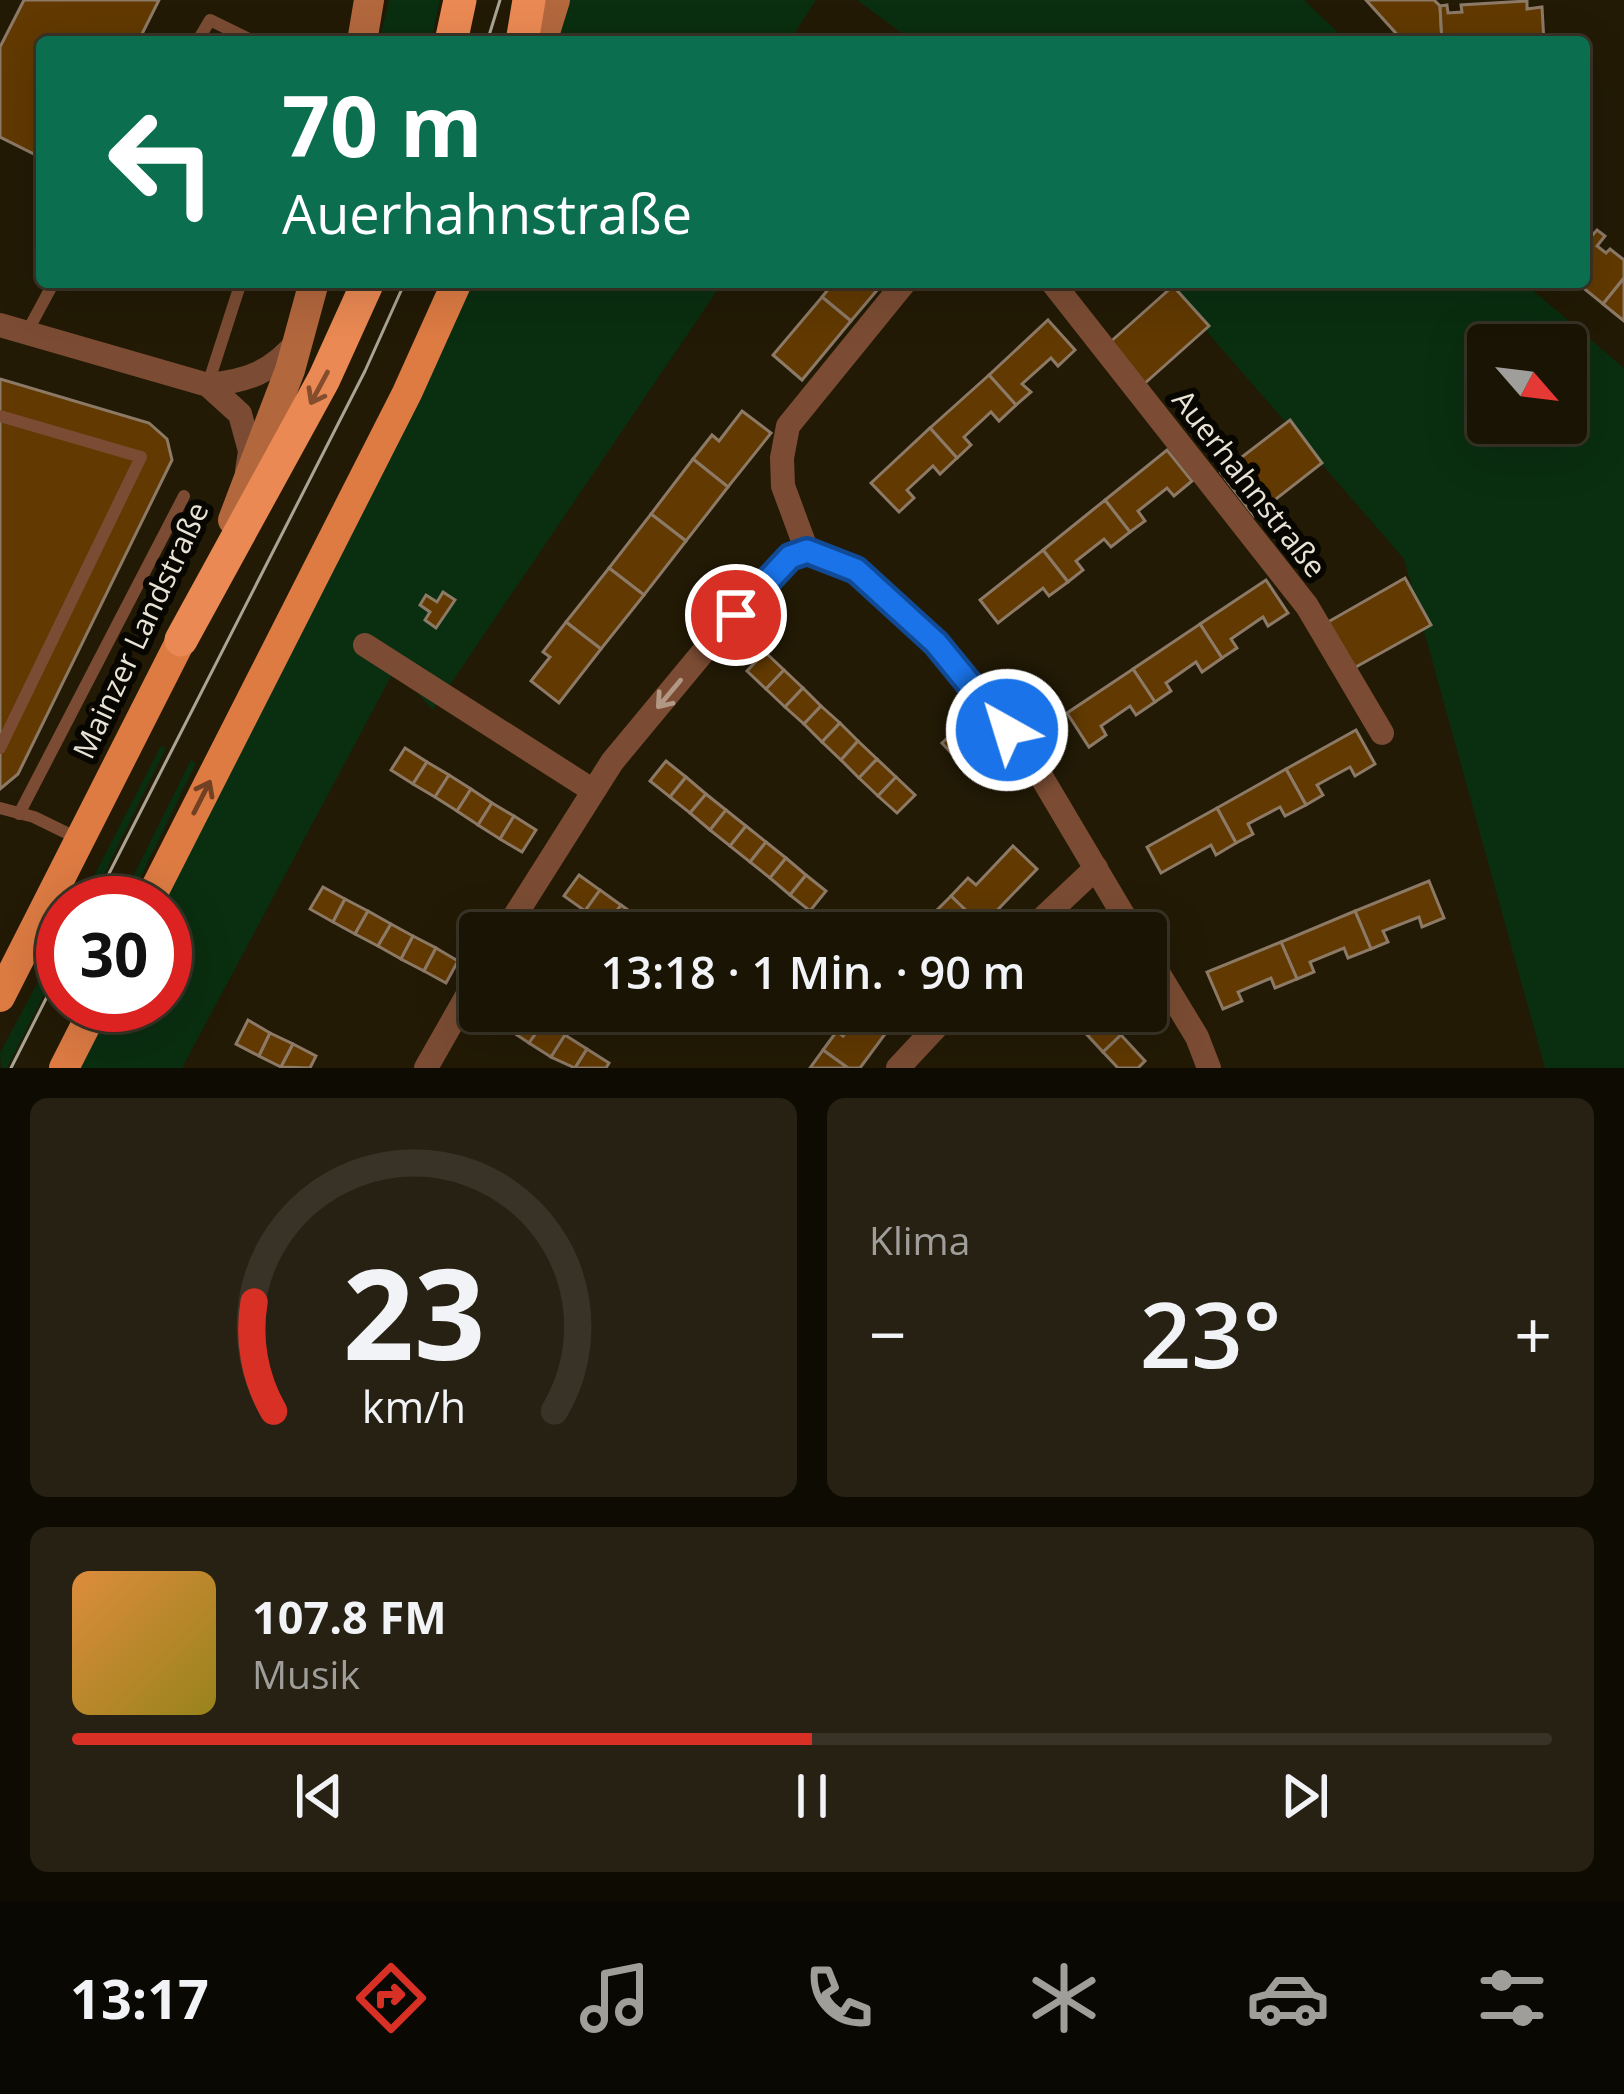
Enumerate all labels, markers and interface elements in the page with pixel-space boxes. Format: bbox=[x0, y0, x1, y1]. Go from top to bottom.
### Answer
text: 70 m bbox=[282, 67, 482, 182]
icon: left bbox=[84, 84, 240, 240]
text: Auerhahnstraße bbox=[282, 176, 692, 250]
north arrow bbox=[1467, 324, 1587, 444]
map controls bbox=[1467, 324, 1587, 444]
one-way arrow bbox=[306, 370, 329, 405]
street label: Auerhahnstraße bbox=[1164, 381, 1336, 585]
street label: Mainzer Landstraße bbox=[62, 495, 218, 765]
pin bbox=[685, 564, 787, 666]
icon: arrive bbox=[703, 582, 769, 648]
position arrow bbox=[944, 667, 1070, 793]
one-way arrow bbox=[655, 678, 683, 709]
one-way arrow bbox=[191, 780, 214, 815]
speed limit sign: 30 bbox=[36, 876, 192, 1032]
text: 13:18 · 1 Min. · 90 m bbox=[600, 941, 1026, 1002]
text: Klima bbox=[869, 1213, 970, 1266]
text: 23 bbox=[342, 1227, 485, 1397]
text: 23° bbox=[1140, 1272, 1281, 1394]
text: − bbox=[869, 1288, 907, 1378]
text: + bbox=[1514, 1288, 1552, 1378]
text: km/h bbox=[361, 1376, 466, 1435]
text: 107.8 FM bbox=[252, 1586, 447, 1647]
text: Musik bbox=[252, 1647, 360, 1700]
icon: previous bbox=[286, 1763, 352, 1829]
icon: pause bbox=[779, 1763, 845, 1829]
icon: next bbox=[1272, 1763, 1338, 1829]
icon: directions bbox=[349, 1956, 433, 2040]
icon: music bbox=[573, 1956, 657, 2040]
icon: phone bbox=[797, 1956, 881, 2040]
icon: climate bbox=[1022, 1956, 1106, 2040]
icon: car bbox=[1246, 1956, 1330, 2040]
icon: filters bbox=[1470, 1956, 1554, 2040]
text: 13:17 bbox=[70, 1961, 209, 2035]

